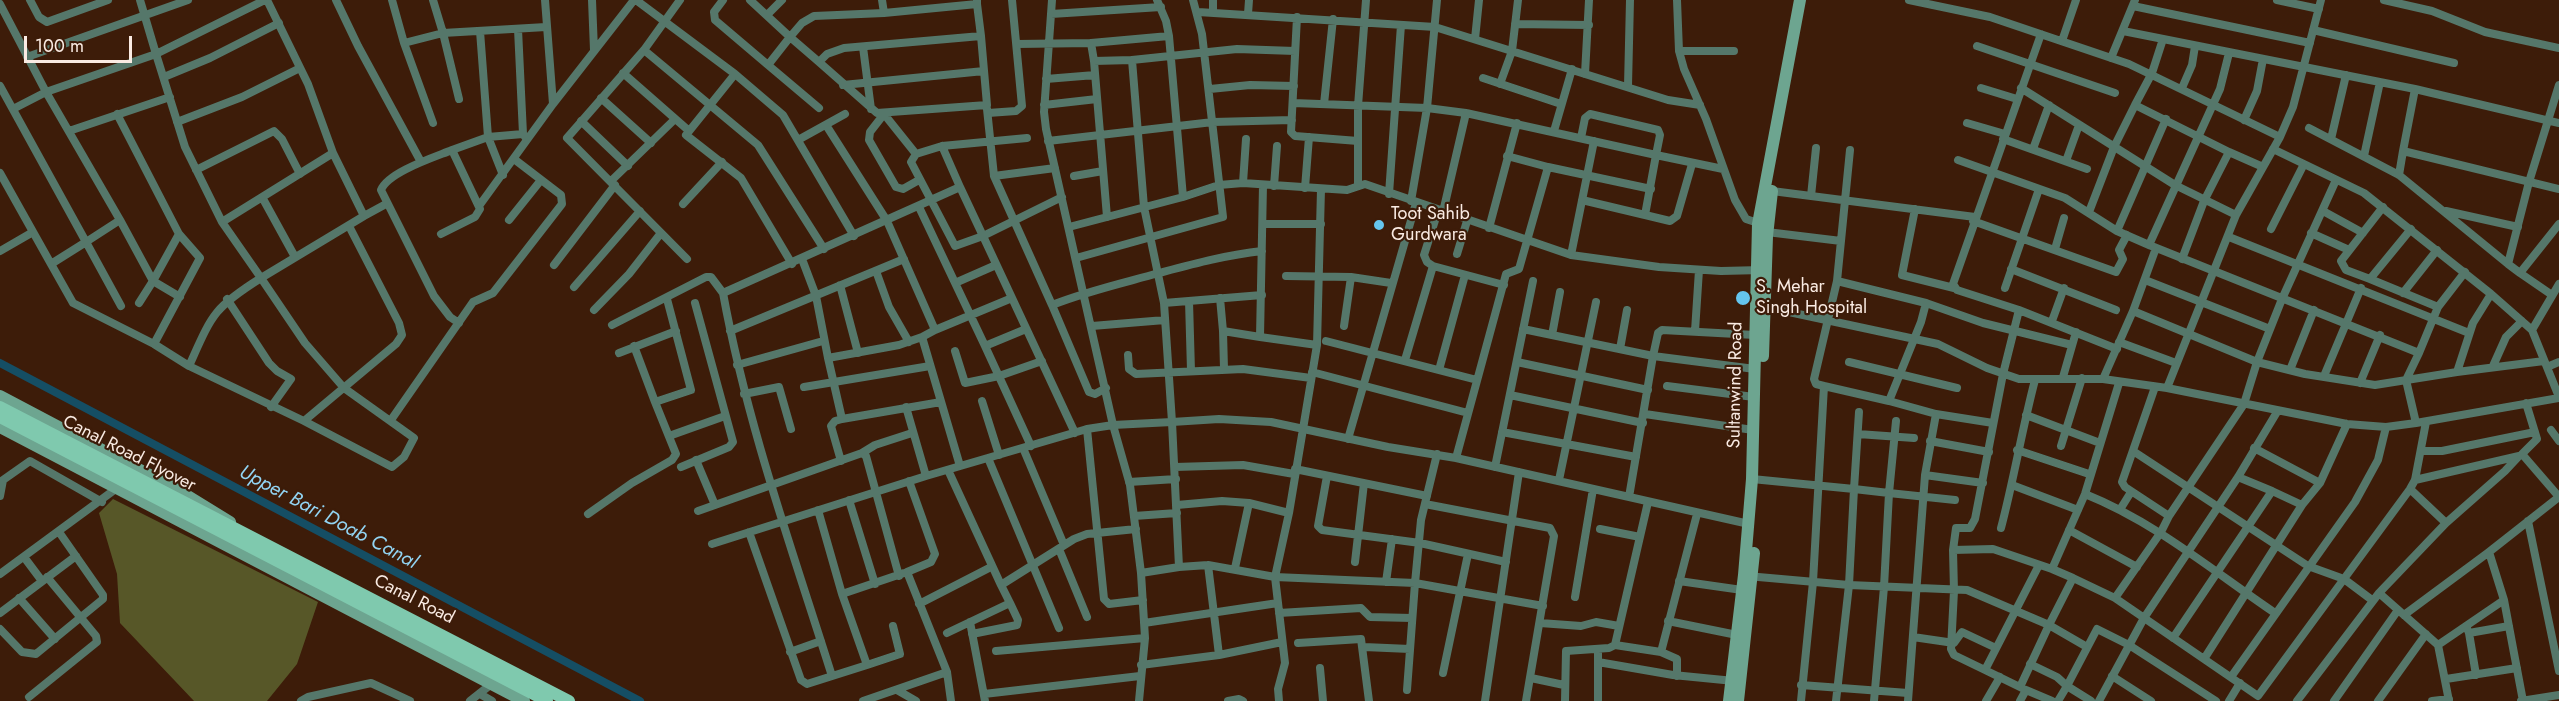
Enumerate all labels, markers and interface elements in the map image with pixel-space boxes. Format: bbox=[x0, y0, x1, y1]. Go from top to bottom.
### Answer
scale bar bbox=[27, 24, 135, 62]
text: 100 m bbox=[35, 33, 84, 59]
place label: Toot Sahib Gurdwara bbox=[1391, 204, 1470, 246]
marker: Toot Sahib Gurdwara bbox=[1372, 218, 1386, 232]
place label: S. Mehar Singh Hospital bbox=[1756, 277, 1867, 320]
marker: S. Mehar Singh Hospital bbox=[1734, 289, 1752, 307]
street label: Sultanwind Road bbox=[1724, 321, 1748, 449]
street label: Canal Road Flyover bbox=[59, 411, 199, 497]
water label: Upper Bari Doab Canal bbox=[235, 461, 421, 575]
street label: Canal Road bbox=[370, 571, 458, 629]

